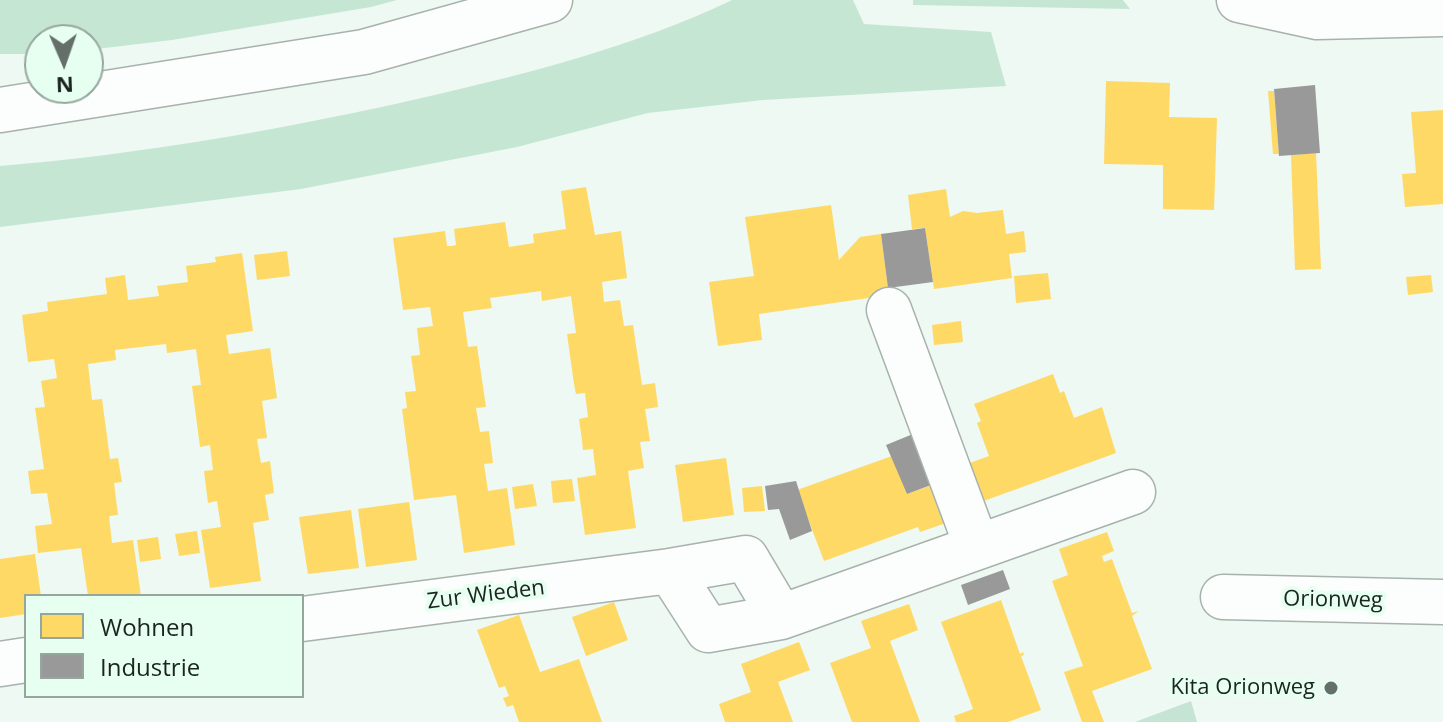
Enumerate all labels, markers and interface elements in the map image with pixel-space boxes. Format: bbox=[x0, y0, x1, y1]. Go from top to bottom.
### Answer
north arrow bbox=[24, 24, 104, 104]
text: N bbox=[55, 71, 74, 101]
street label: Zur Wieden bbox=[426, 575, 546, 615]
street label: Orionweg bbox=[1283, 586, 1383, 614]
legend bbox=[24, 594, 304, 698]
text: Wohnen bbox=[100, 610, 194, 643]
text: Industrie bbox=[100, 650, 200, 683]
place label: Kita Orionweg bbox=[1170, 675, 1315, 701]
marker: Kita Orionweg bbox=[1322, 679, 1340, 697]

